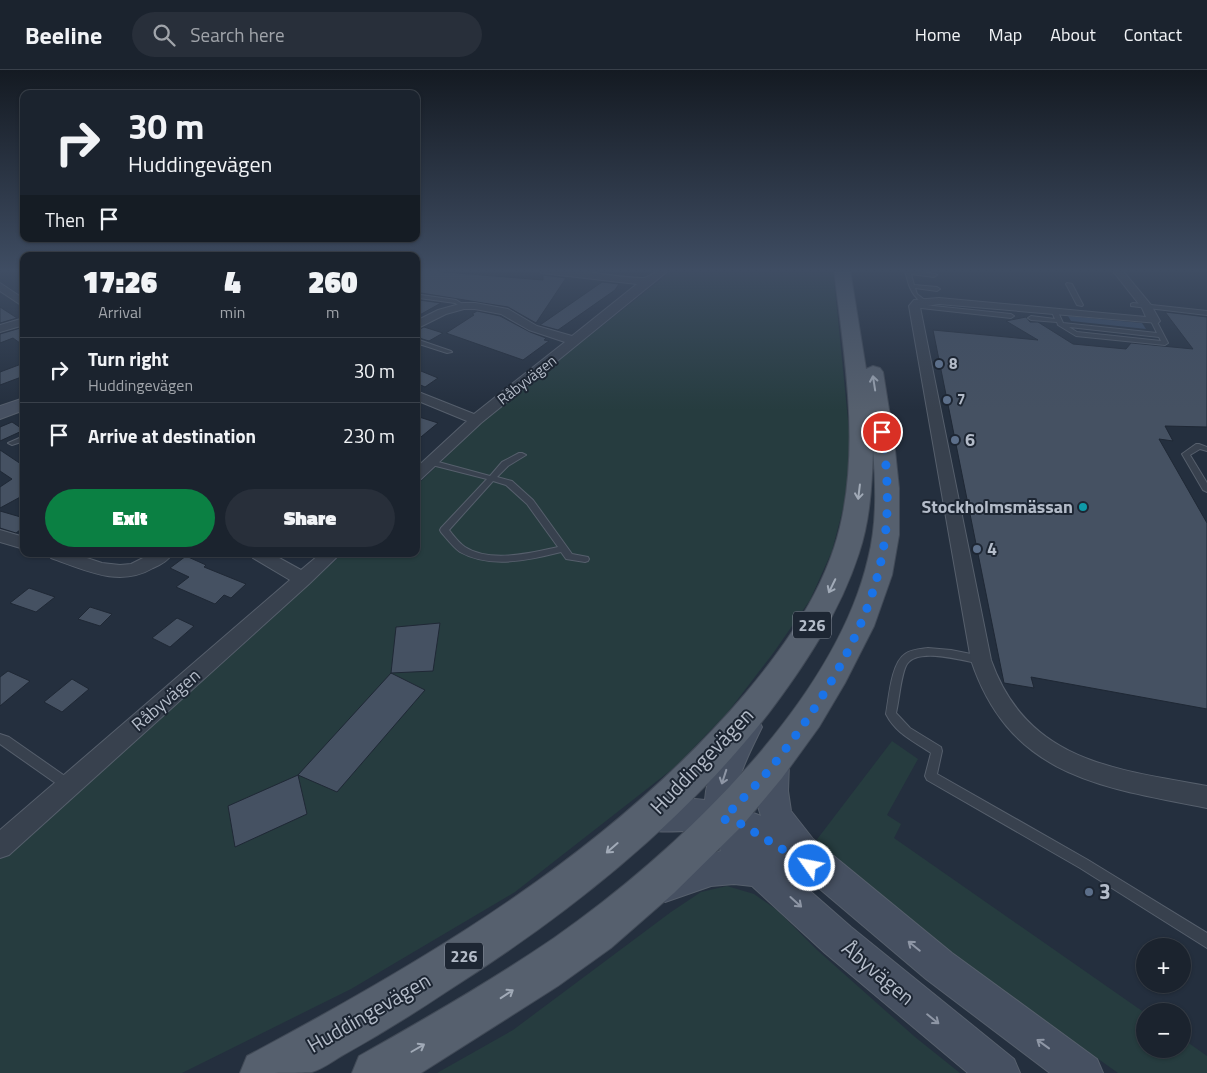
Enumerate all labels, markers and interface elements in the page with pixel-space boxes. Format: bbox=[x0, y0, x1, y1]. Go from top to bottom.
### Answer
search box bbox=[132, 12, 482, 57]
text: Beeline bbox=[25, 17, 102, 53]
text: Search here bbox=[190, 20, 285, 49]
icon: search bbox=[150, 21, 178, 49]
text: Home bbox=[915, 21, 961, 48]
text: Map bbox=[989, 21, 1022, 48]
text: About bbox=[1050, 21, 1096, 48]
text: Contact bbox=[1124, 21, 1182, 48]
text: 30 m bbox=[128, 99, 204, 153]
icon: right bbox=[45, 110, 110, 175]
text: Huddingevägen bbox=[128, 147, 272, 181]
text: Then bbox=[45, 205, 85, 234]
icon: arrive bbox=[95, 205, 123, 233]
text: 17:26 bbox=[83, 259, 157, 305]
text: 4 bbox=[224, 259, 241, 305]
text: 260 bbox=[308, 259, 357, 305]
text: Arrival bbox=[98, 300, 142, 324]
text: min bbox=[220, 300, 245, 324]
text: m bbox=[326, 300, 339, 324]
text: Turn right bbox=[88, 344, 169, 373]
street label: Råbyvägen bbox=[492, 349, 561, 410]
place label: 8 bbox=[949, 352, 957, 375]
icon: right bbox=[45, 356, 73, 384]
text: 30 m bbox=[354, 356, 395, 385]
marker: 8 bbox=[933, 358, 945, 370]
text: Huddingevägen bbox=[88, 373, 193, 397]
one-way arrow bbox=[869, 375, 879, 391]
place label: 7 bbox=[957, 388, 965, 411]
marker: 7 bbox=[941, 394, 953, 406]
pin bbox=[861, 411, 903, 453]
icon: arrive bbox=[868, 418, 896, 446]
icon: arrive bbox=[45, 421, 73, 449]
text: Arrive at destination bbox=[88, 421, 256, 450]
text: 230 m bbox=[343, 421, 395, 450]
place label: 6 bbox=[965, 426, 975, 453]
marker: 6 bbox=[949, 434, 961, 446]
one-way arrow bbox=[854, 484, 864, 500]
button: Exit bbox=[45, 489, 215, 547]
button: Share bbox=[225, 489, 395, 547]
place label: Stockholmsmässan bbox=[921, 493, 1073, 520]
marker: Stockholmsmässan bbox=[1077, 501, 1089, 513]
place label: 4 bbox=[987, 535, 997, 562]
marker: 4 bbox=[971, 543, 983, 555]
one-way arrow bbox=[827, 578, 836, 593]
road number: 226 bbox=[793, 612, 831, 638]
street label: Råbyvägen bbox=[125, 662, 206, 737]
street label: Huddingevägen bbox=[642, 700, 761, 821]
one-way arrow bbox=[719, 769, 728, 784]
position arrow bbox=[783, 839, 835, 891]
one-way arrow bbox=[605, 842, 618, 854]
place label: 3 bbox=[1099, 875, 1111, 907]
marker: 3 bbox=[1083, 886, 1095, 898]
one-way arrow bbox=[790, 896, 803, 908]
street label: Åbyvägen bbox=[835, 932, 922, 1012]
map controls bbox=[1136, 938, 1191, 1058]
button: + bbox=[1136, 938, 1191, 993]
one-way arrow bbox=[908, 940, 921, 951]
road number: 226 bbox=[445, 942, 483, 969]
street label: Huddingevägen bbox=[301, 964, 436, 1060]
one-way arrow bbox=[500, 989, 514, 999]
button: − bbox=[1136, 1003, 1191, 1058]
one-way arrow bbox=[927, 1013, 940, 1024]
one-way arrow bbox=[1036, 1039, 1050, 1049]
one-way arrow bbox=[410, 1043, 424, 1053]

